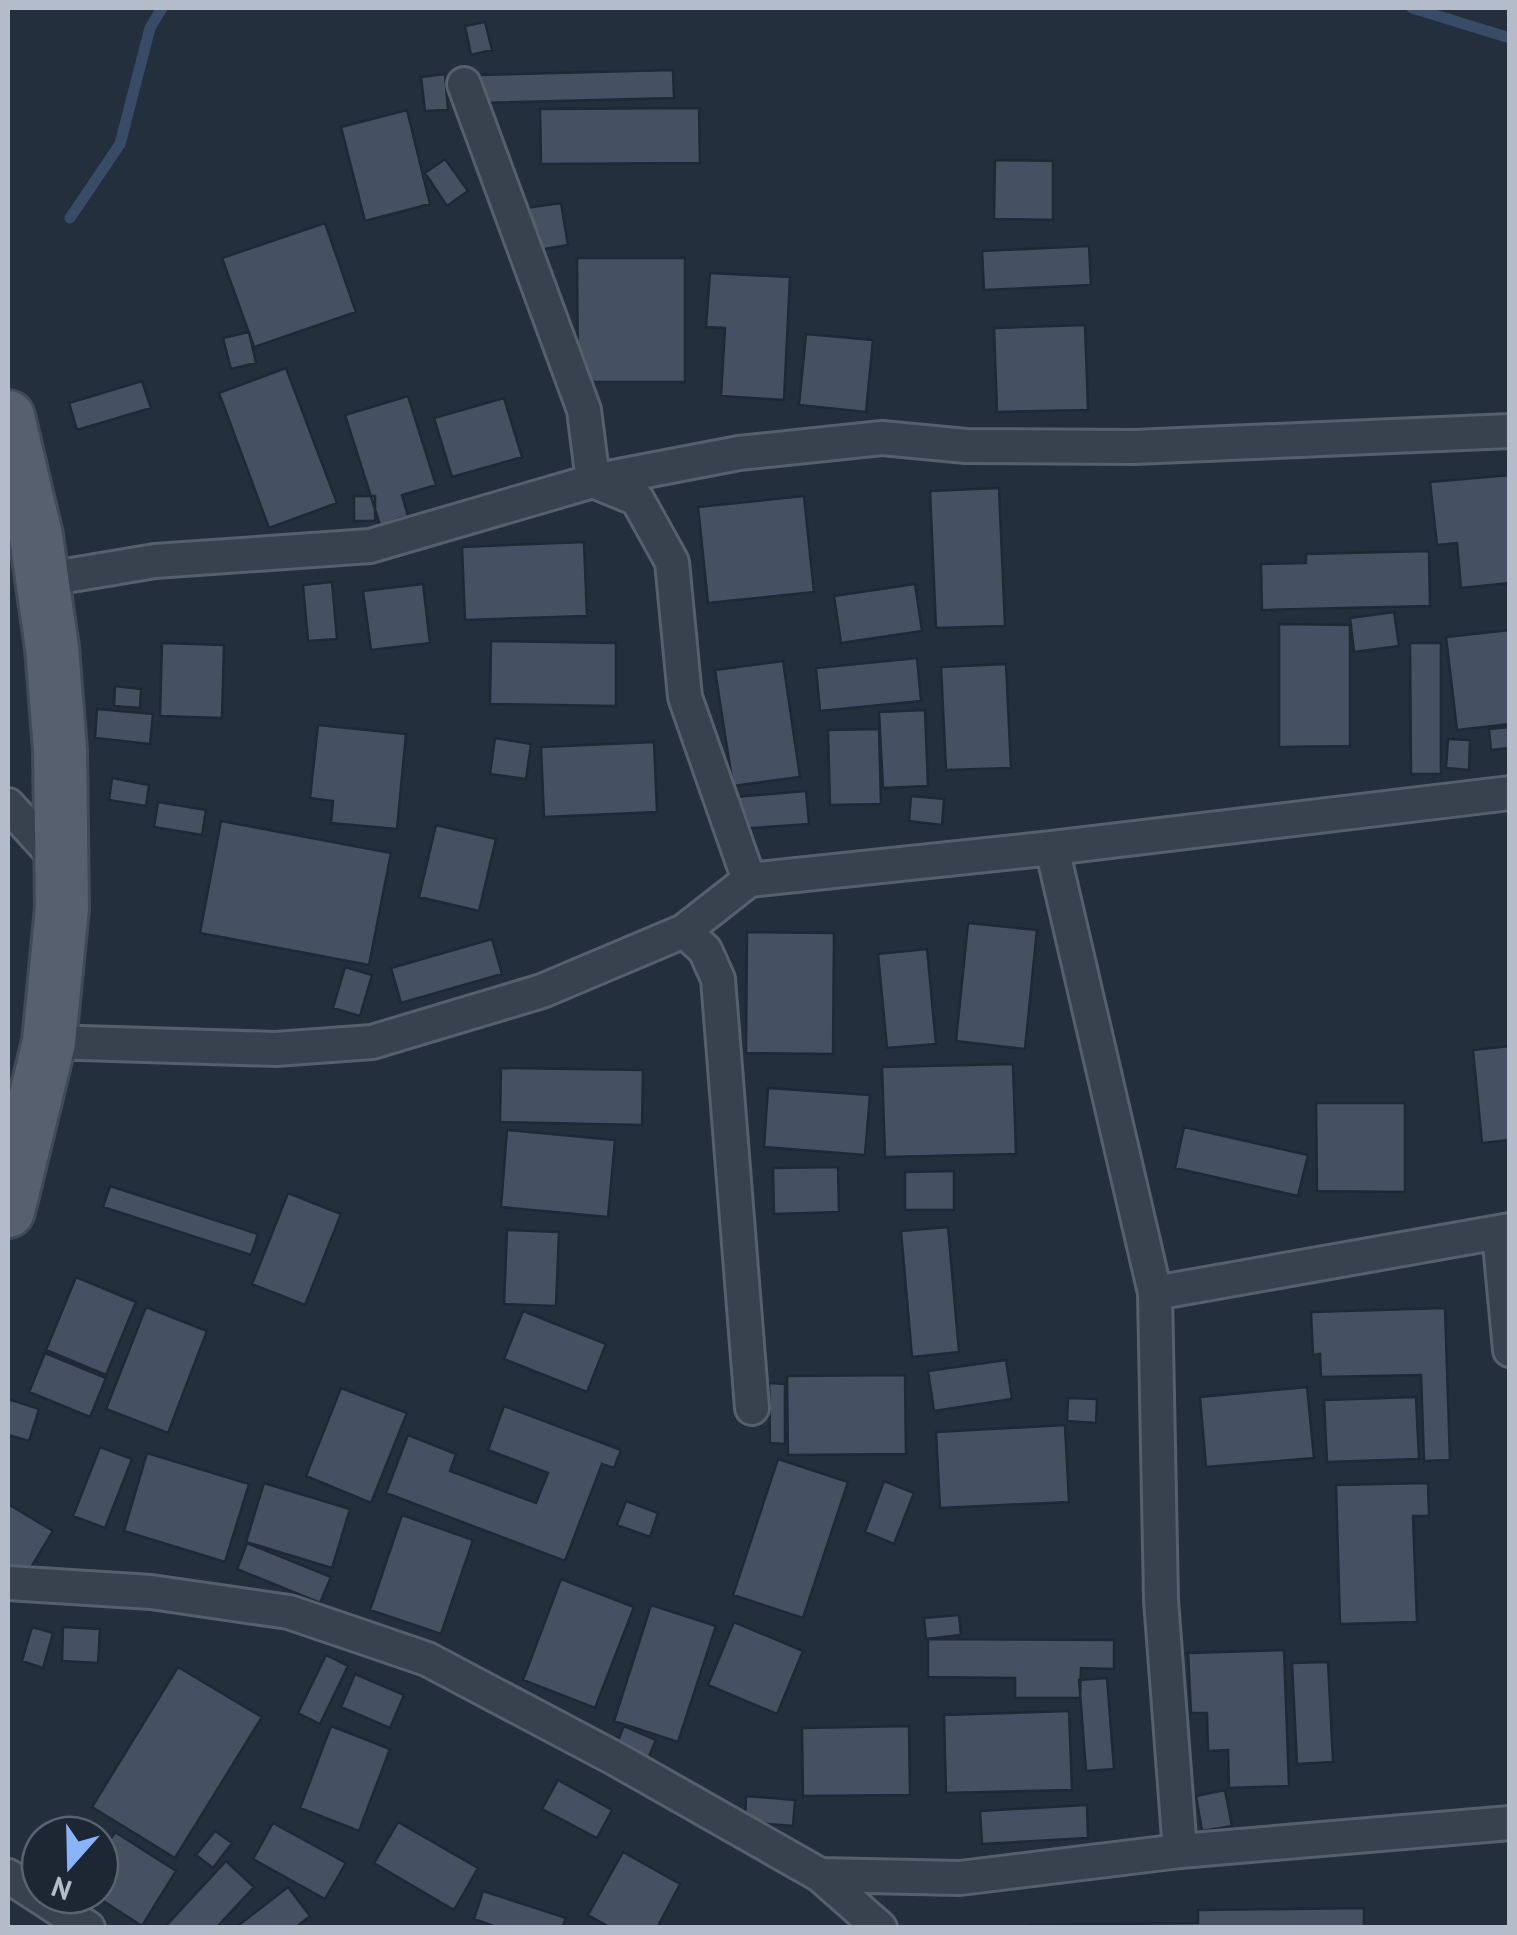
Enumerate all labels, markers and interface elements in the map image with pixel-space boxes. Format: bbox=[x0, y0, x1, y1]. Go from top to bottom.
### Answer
north arrow bbox=[20, 1815, 120, 1915]
text: N bbox=[46, 1868, 76, 1909]

